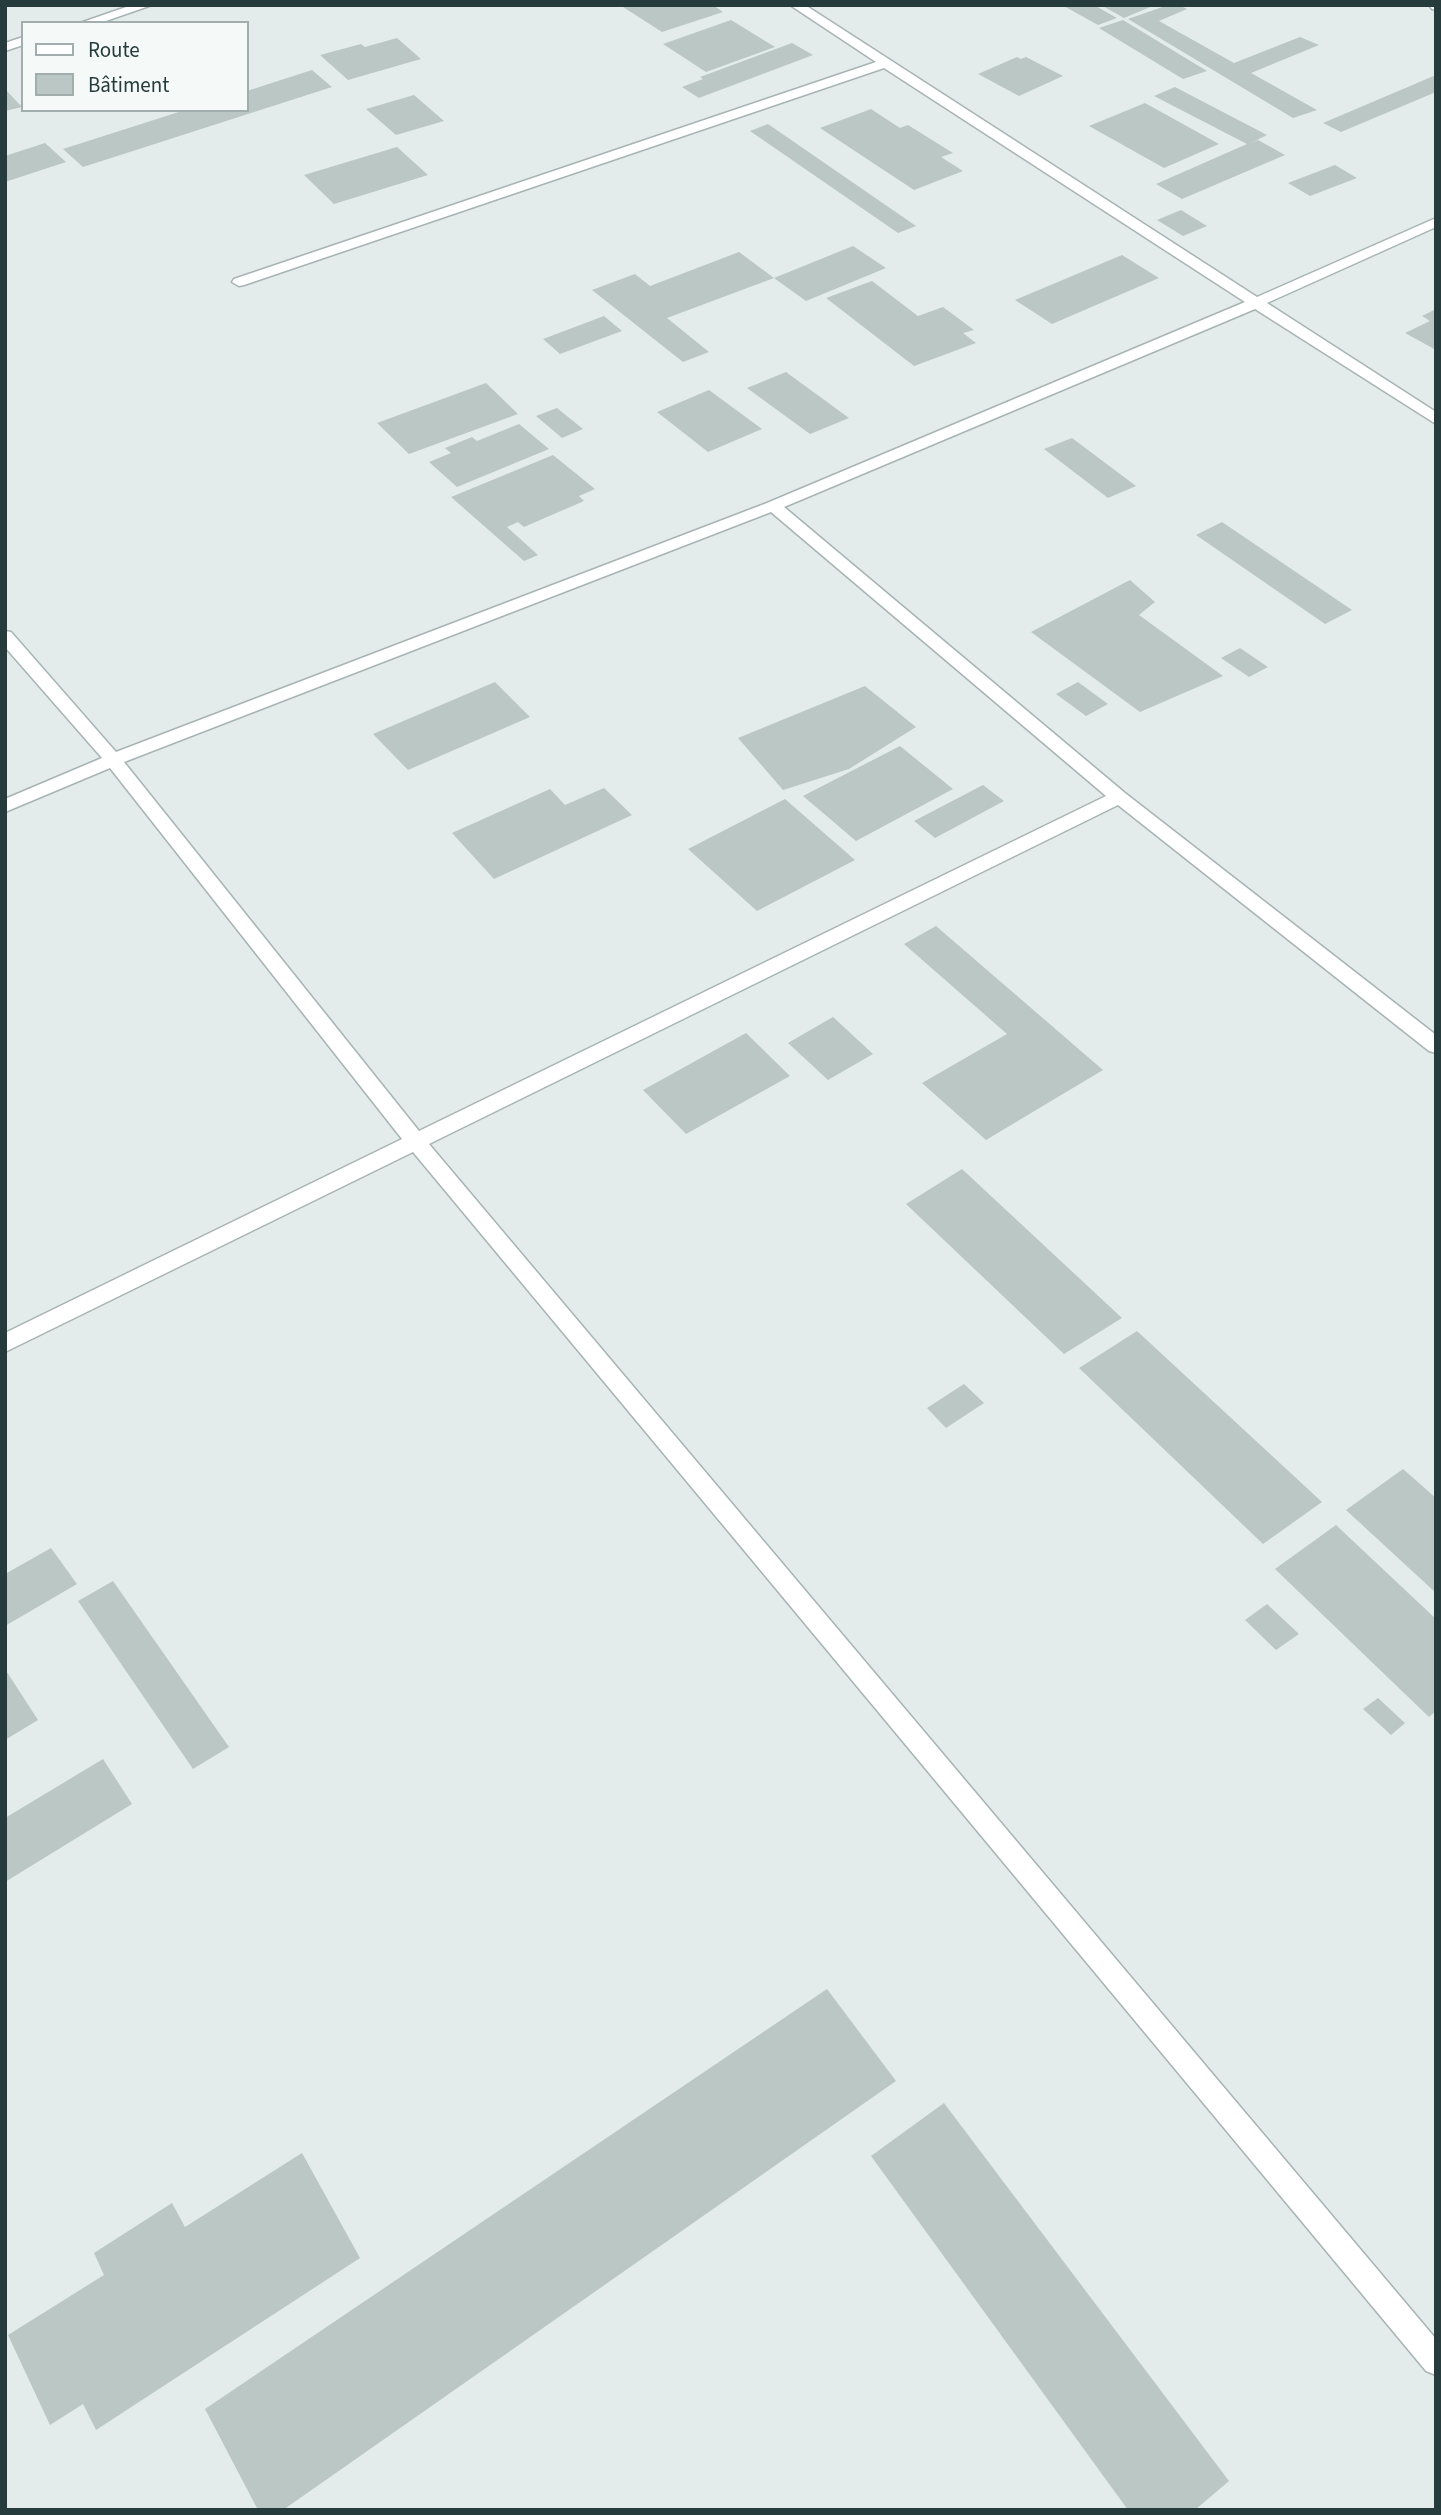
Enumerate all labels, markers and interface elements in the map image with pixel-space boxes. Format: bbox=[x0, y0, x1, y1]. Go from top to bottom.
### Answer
legend bbox=[21, 21, 248, 112]
text: Route bbox=[88, 35, 140, 65]
text: Bâtiment bbox=[88, 70, 169, 100]

